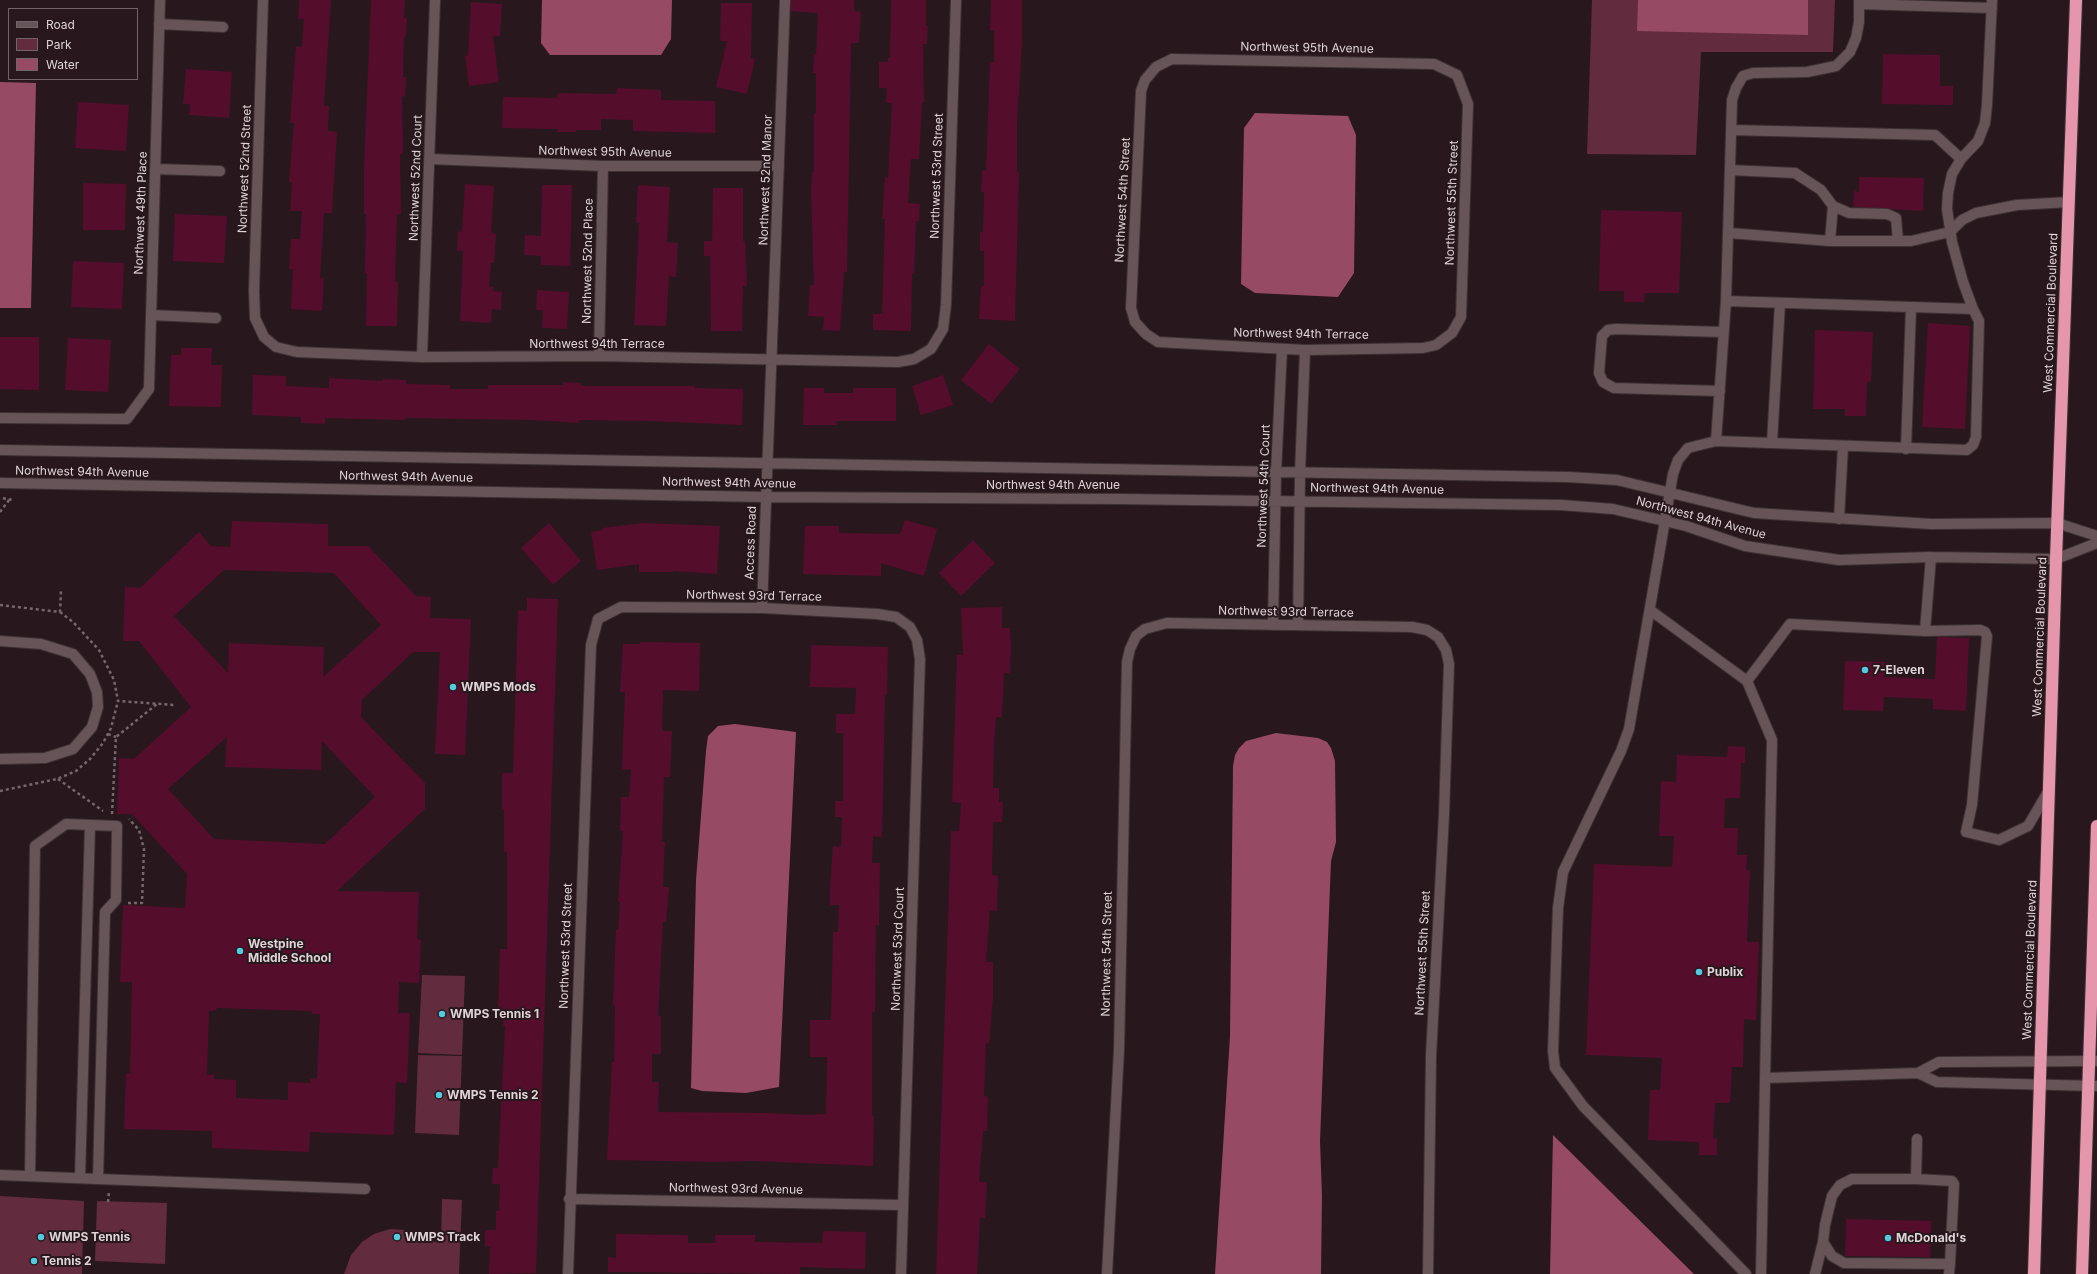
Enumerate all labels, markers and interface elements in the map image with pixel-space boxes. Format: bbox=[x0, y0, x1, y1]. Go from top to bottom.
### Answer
legend bbox=[8, 8, 138, 80]
text: Road bbox=[46, 17, 75, 32]
text: Park bbox=[46, 37, 72, 52]
street label: Northwest 95th Avenue bbox=[1240, 40, 1374, 56]
text: Water bbox=[46, 57, 79, 72]
street label: Northwest 52nd Street bbox=[236, 105, 254, 233]
street label: Northwest 53rd Street bbox=[928, 113, 946, 239]
street label: Northwest 52nd Manor bbox=[757, 114, 775, 246]
street label: Northwest 52nd Court bbox=[407, 115, 425, 241]
street label: Northwest 54th Street bbox=[1113, 137, 1133, 263]
street label: Northwest 55th Street bbox=[1443, 140, 1461, 266]
street label: Northwest 95th Avenue bbox=[538, 144, 672, 160]
street label: Northwest 49th Place bbox=[132, 151, 150, 275]
street label: Northwest 52nd Place bbox=[580, 198, 596, 324]
street label: West Commercial Boulevard bbox=[2041, 233, 2061, 393]
street label: Northwest 94th Terrace bbox=[1233, 326, 1369, 342]
street label: Northwest 94th Terrace bbox=[529, 337, 665, 351]
street label: Northwest 54th Court bbox=[1255, 424, 1273, 548]
street label: Northwest 94th Avenue bbox=[15, 464, 149, 480]
street label: Northwest 94th Avenue bbox=[339, 469, 473, 485]
street label: Northwest 94th Avenue bbox=[662, 475, 796, 491]
street label: Northwest 94th Avenue bbox=[986, 478, 1120, 492]
street label: Northwest 94th Avenue bbox=[1310, 481, 1444, 497]
street label: Northwest 94th Avenue bbox=[1634, 494, 1768, 542]
street label: Access Road bbox=[743, 506, 759, 580]
street label: West Commercial Boulevard bbox=[2030, 557, 2050, 717]
street label: Northwest 93rd Terrace bbox=[686, 588, 822, 604]
street label: Northwest 93rd Terrace bbox=[1218, 604, 1354, 620]
place label: 7-Eleven bbox=[1873, 663, 1925, 677]
marker: 7-Eleven bbox=[1860, 665, 1870, 675]
place label: WMPS Mods bbox=[461, 680, 536, 694]
marker: WMPS Mods bbox=[448, 682, 458, 692]
street label: West Commercial Boulevard bbox=[2020, 880, 2040, 1040]
street label: Northwest 53rd Street bbox=[557, 883, 575, 1009]
street label: Northwest 53rd Court bbox=[889, 887, 907, 1011]
street label: Northwest 55th Street bbox=[1413, 890, 1433, 1016]
street label: Northwest 54th Street bbox=[1099, 891, 1115, 1017]
place label: Westpine Middle School bbox=[248, 937, 331, 965]
marker: Westpine Middle School bbox=[235, 946, 245, 956]
place label: Publix bbox=[1707, 965, 1743, 979]
marker: Publix bbox=[1694, 967, 1704, 977]
place label: WMPS Tennis 1 bbox=[450, 1007, 539, 1021]
marker: WMPS Tennis 1 bbox=[437, 1009, 447, 1019]
place label: WMPS Tennis 2 bbox=[447, 1088, 539, 1102]
marker: WMPS Tennis 2 bbox=[434, 1090, 444, 1100]
street label: Northwest 93rd Avenue bbox=[669, 1181, 803, 1197]
place label: WMPS Tennis bbox=[49, 1230, 130, 1244]
place label: WMPS Track bbox=[405, 1230, 480, 1244]
place label: McDonald's bbox=[1896, 1231, 1966, 1245]
marker: WMPS Tennis bbox=[36, 1232, 46, 1242]
marker: WMPS Track bbox=[392, 1232, 402, 1242]
marker: McDonald's bbox=[1883, 1233, 1893, 1243]
place label: Tennis 2 bbox=[42, 1254, 92, 1268]
marker: Tennis 2 bbox=[29, 1256, 39, 1266]

